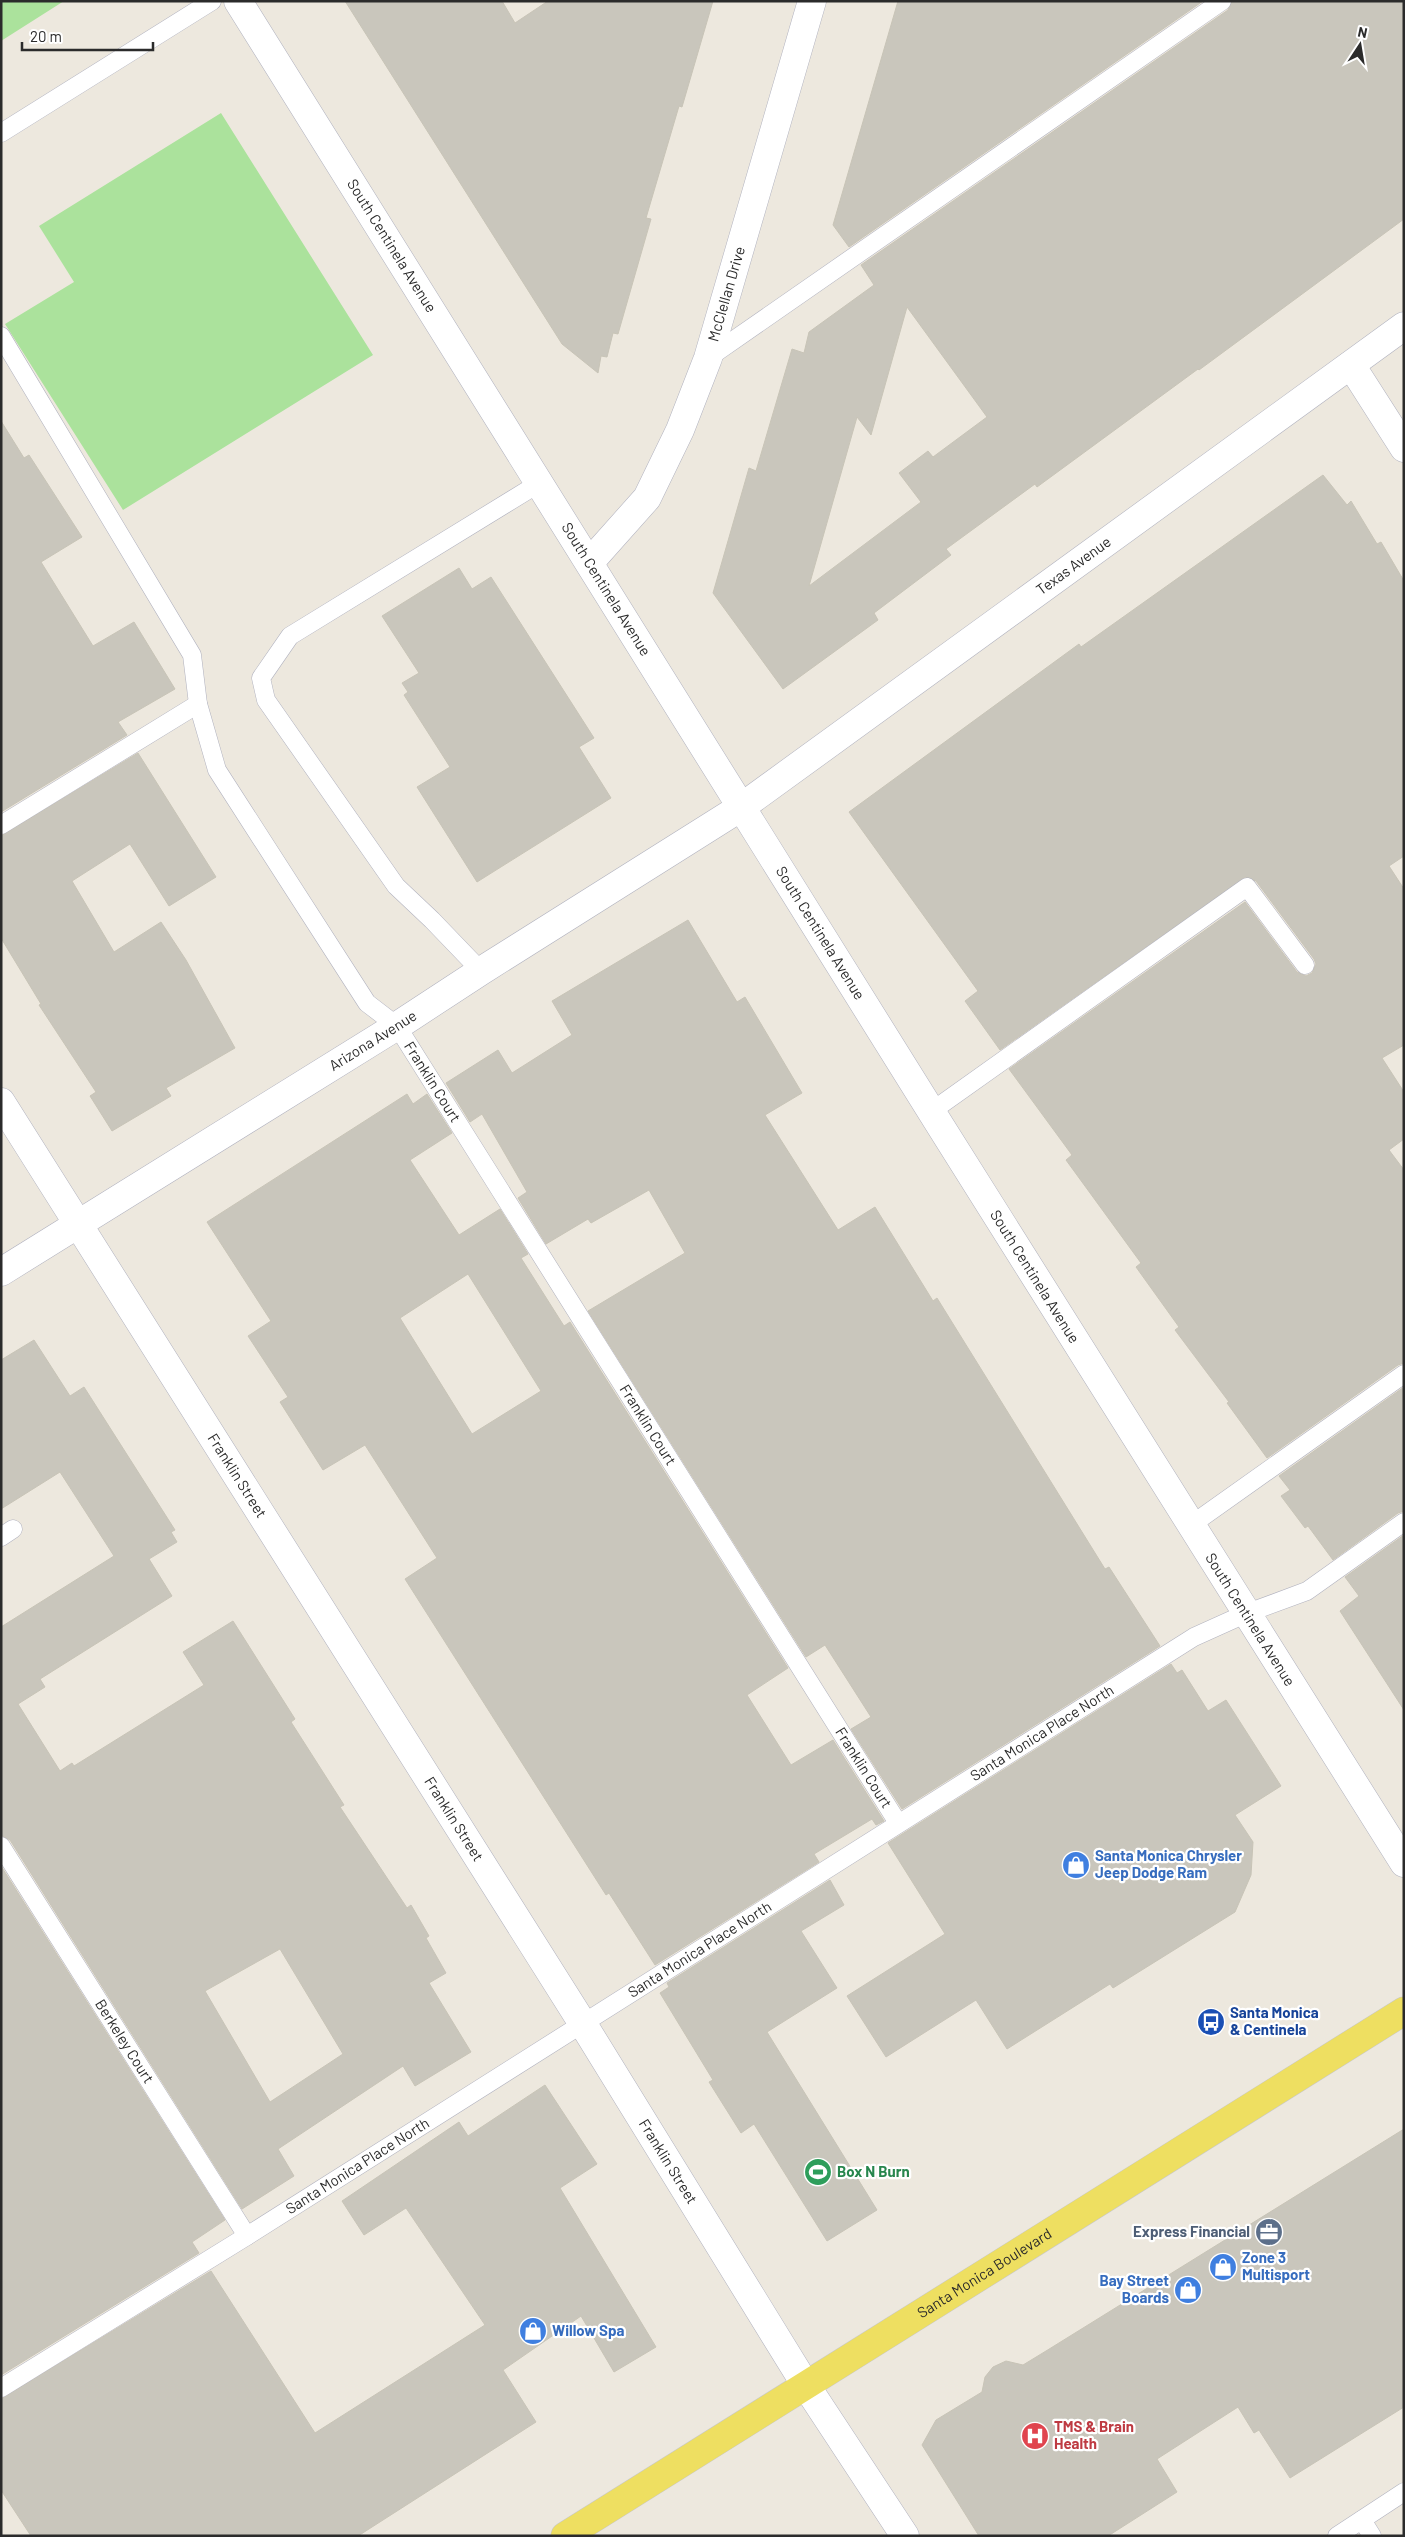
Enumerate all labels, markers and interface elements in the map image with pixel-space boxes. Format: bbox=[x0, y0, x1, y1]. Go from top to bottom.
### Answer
scale bar bbox=[22, 20, 154, 52]
north arrow bbox=[1335, 20, 1385, 70]
text: N bbox=[1356, 23, 1369, 41]
text: 20 m bbox=[30, 27, 62, 45]
street label: South Centinela Avenue bbox=[344, 175, 441, 315]
street label: McClellan Drive bbox=[703, 244, 748, 344]
street label: South Centinela Avenue bbox=[559, 519, 655, 659]
street label: Texas Avenue bbox=[1032, 532, 1114, 598]
street label: South Centinela Avenue bbox=[773, 863, 869, 1003]
street label: Arizona Avenue bbox=[325, 1006, 420, 1074]
street label: Franklin Court bbox=[401, 1038, 465, 1125]
street label: South Centinela Avenue bbox=[987, 1206, 1084, 1346]
street label: Franklin Court bbox=[617, 1381, 681, 1468]
street label: Franklin Street bbox=[204, 1430, 271, 1521]
street label: South Centinela Avenue bbox=[1202, 1549, 1299, 1689]
street label: Santa Monica Place North bbox=[966, 1680, 1117, 1784]
street label: Franklin Court bbox=[832, 1724, 896, 1811]
street label: Franklin Street bbox=[421, 1773, 488, 1864]
place label: Santa Monica Chrysler Jeep Dodge Ram bbox=[1095, 1846, 1242, 1881]
shop icon: Santa Monica Chrysler Jeep Dodge Ram bbox=[1061, 1850, 1091, 1880]
street label: Santa Monica Place North bbox=[624, 1897, 774, 2001]
street label: Berkeley Court bbox=[92, 1996, 158, 2086]
place label: Santa Monica & Centinela bbox=[1230, 2003, 1319, 2038]
bus stop icon: Santa Monica & Centinela bbox=[1196, 2007, 1226, 2037]
street label: Santa Monica Place North bbox=[282, 2113, 432, 2217]
street label: Franklin Street bbox=[636, 2115, 702, 2207]
sports icon: Box N Burn bbox=[803, 2157, 833, 2187]
place label: Box N Burn bbox=[837, 2162, 910, 2180]
office icon: Express Financial bbox=[1254, 2217, 1284, 2247]
place label: Express Financial bbox=[1133, 2222, 1250, 2240]
street label: Santa Monica Boulevard bbox=[914, 2224, 1055, 2321]
place label: Zone 3 Multisport bbox=[1242, 2248, 1310, 2283]
shop icon: Zone 3 Multisport bbox=[1208, 2252, 1238, 2282]
place label: Bay Street Boards bbox=[1099, 2271, 1169, 2306]
shop icon: Bay Street Boards bbox=[1173, 2275, 1203, 2305]
shop icon: Willow Spa bbox=[518, 2316, 548, 2346]
place label: Willow Spa bbox=[552, 2321, 624, 2339]
place label: TMS & Brain Health bbox=[1054, 2417, 1134, 2452]
hospital icon: TMS & Brain Health bbox=[1020, 2421, 1050, 2451]

